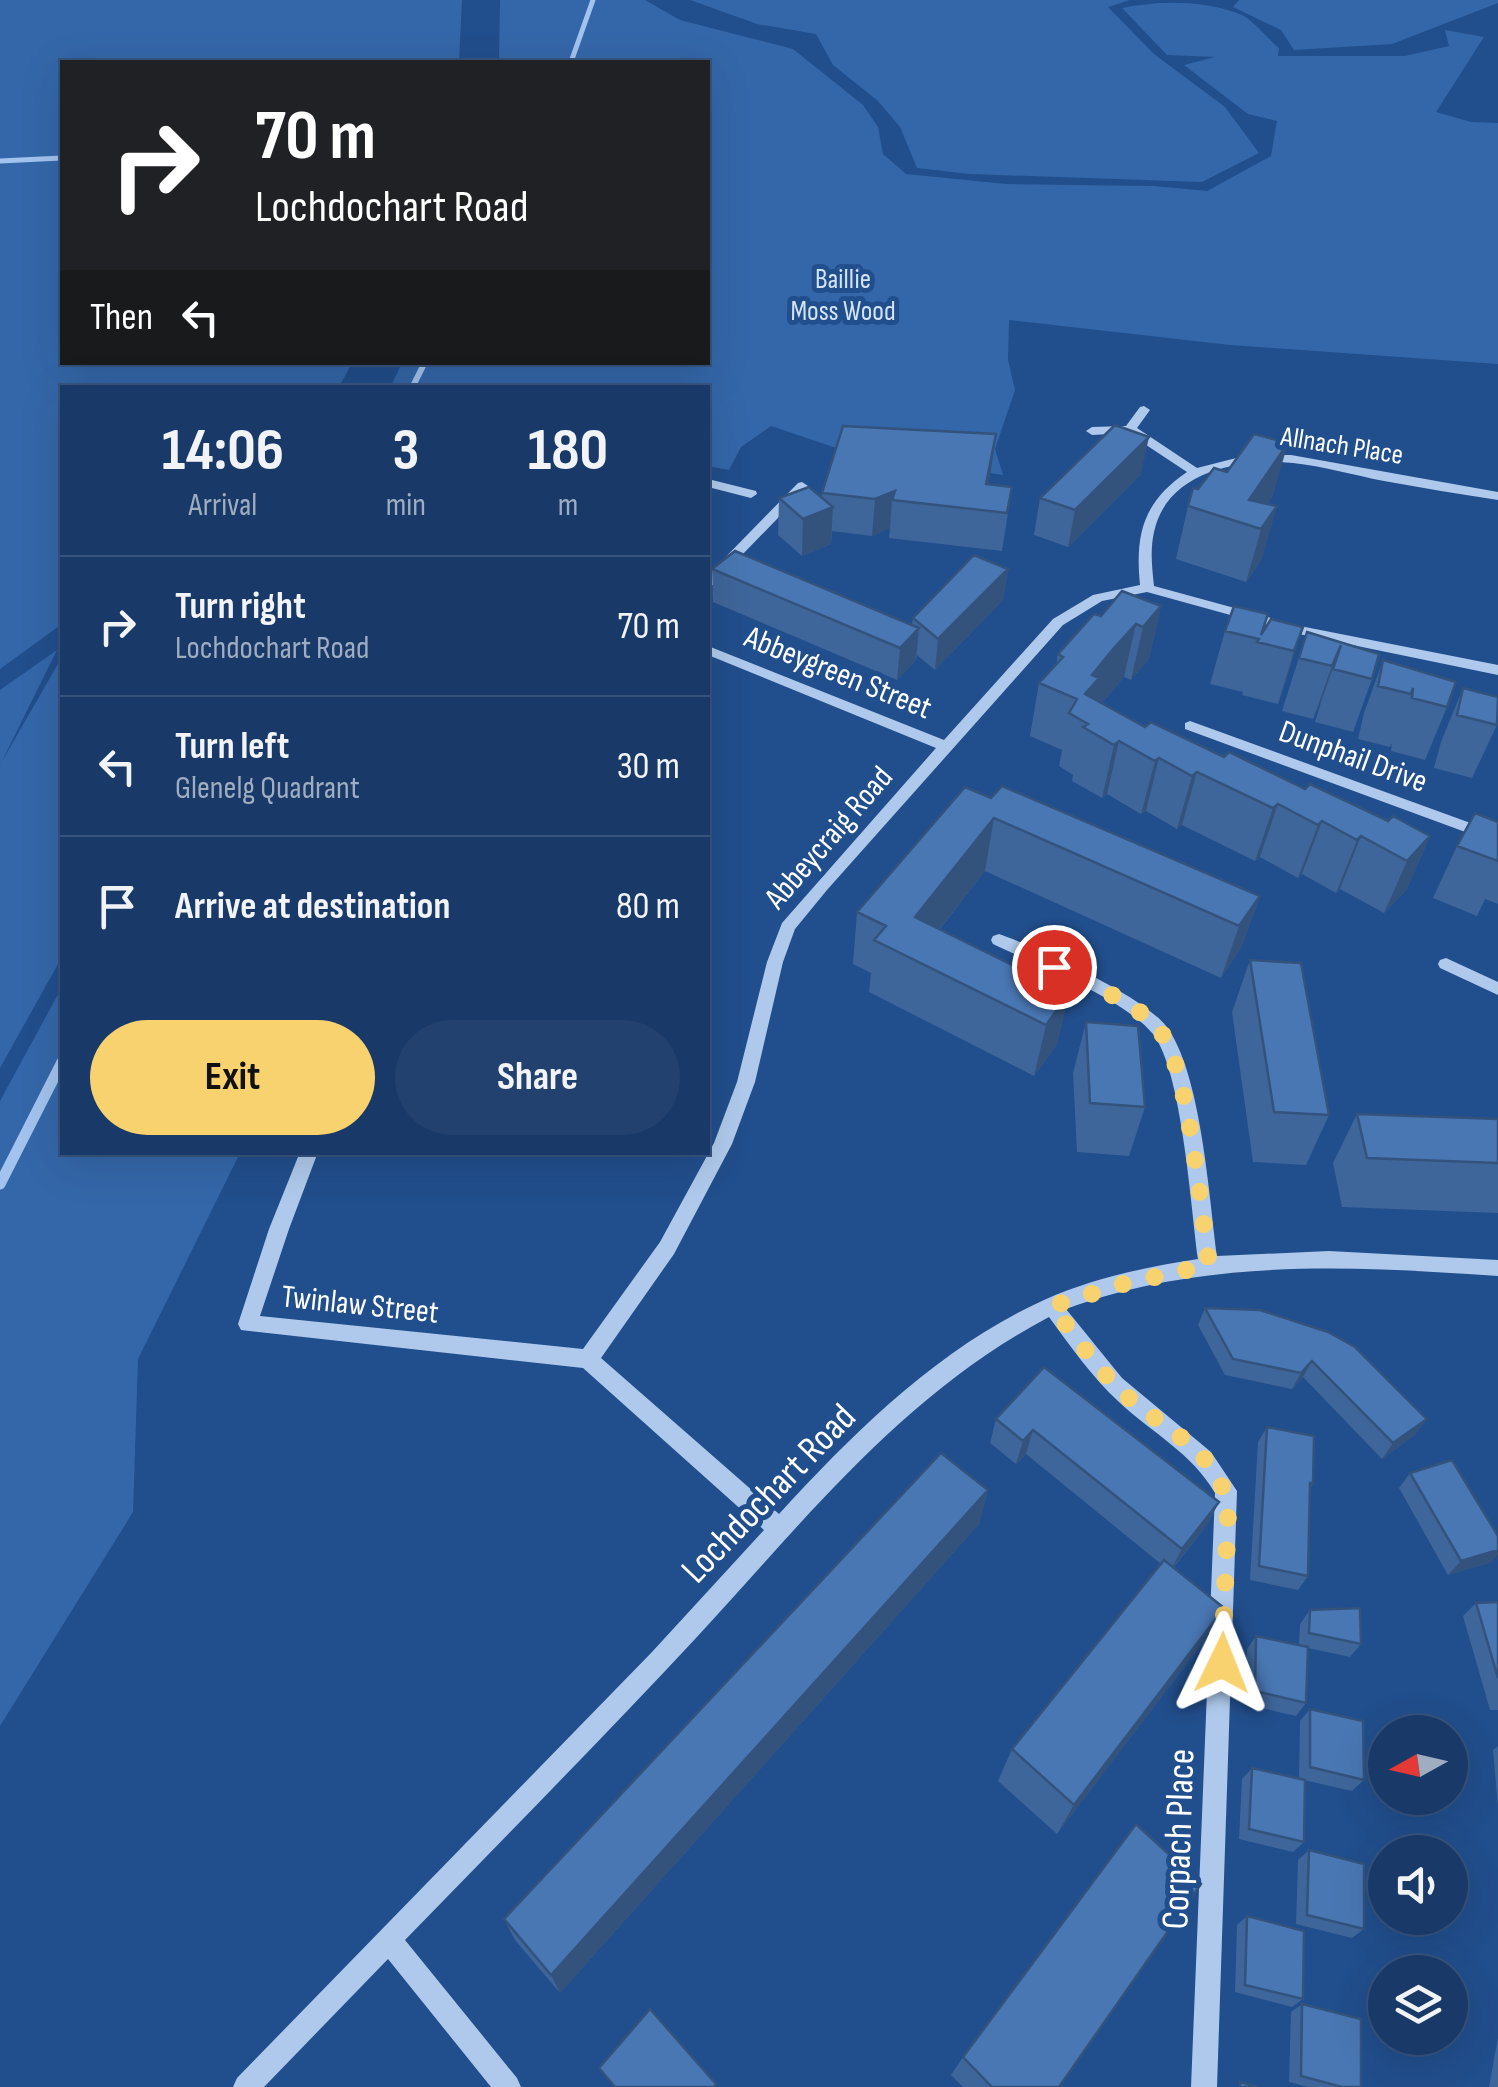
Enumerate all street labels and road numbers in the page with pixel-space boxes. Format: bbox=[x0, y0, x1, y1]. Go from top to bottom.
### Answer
street label: Allnach Place bbox=[1278, 420, 1405, 472]
street label: Abbeygreen Street bbox=[738, 617, 937, 728]
street label: Dunphail Drive bbox=[1274, 712, 1432, 802]
street label: Abbeycraig Road bbox=[756, 759, 901, 918]
street label: Twinlaw Street bbox=[279, 1277, 441, 1333]
street label: Lochdochart Road bbox=[673, 1395, 865, 1593]
street label: Corpach Place bbox=[1153, 1748, 1205, 1930]

